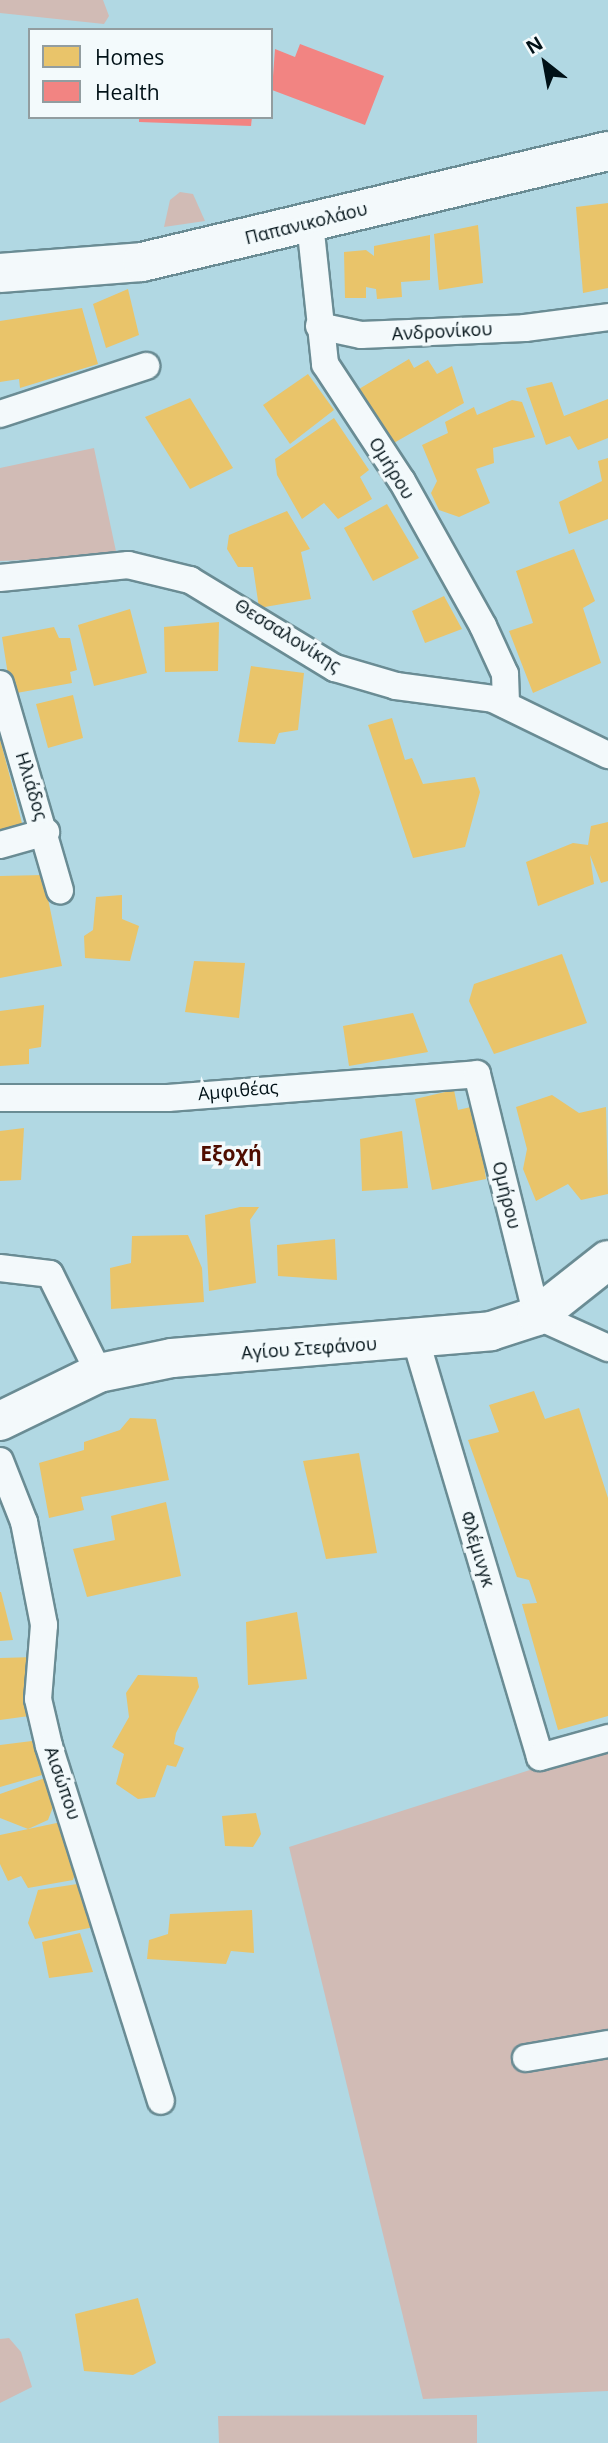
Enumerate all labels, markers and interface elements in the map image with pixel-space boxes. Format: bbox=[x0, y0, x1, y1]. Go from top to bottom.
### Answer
legend bbox=[28, 28, 273, 119]
north arrow bbox=[510, 28, 580, 98]
text: N bbox=[521, 30, 547, 60]
text: Homes bbox=[95, 43, 164, 71]
text: Health bbox=[95, 78, 160, 106]
street label: Παπανικολάου bbox=[243, 197, 369, 249]
street label: Ανδρονίκου bbox=[391, 318, 493, 344]
street label: Ομήρου bbox=[365, 433, 419, 503]
street label: Θεσσαλονίκης bbox=[231, 594, 345, 676]
street label: Ηλιάδος bbox=[11, 749, 53, 823]
street label: Αμφιθέας bbox=[197, 1076, 279, 1104]
district label: Εξοχή bbox=[200, 1140, 262, 1166]
street label: Ομήρου bbox=[488, 1159, 526, 1231]
street label: Αγίου Στεφάνου bbox=[240, 1332, 378, 1364]
street label: Φλέμινγκ bbox=[456, 1508, 500, 1590]
street label: Αισώπου bbox=[40, 1744, 86, 1822]

